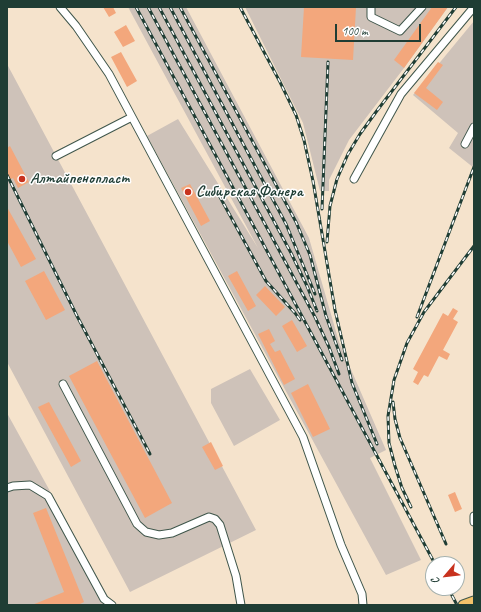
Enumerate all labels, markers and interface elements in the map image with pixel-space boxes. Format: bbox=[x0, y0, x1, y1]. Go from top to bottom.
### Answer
scale bar bbox=[337, 16, 423, 42]
text: 100 m bbox=[342, 23, 368, 39]
place label: Алтайпенопласт bbox=[30, 169, 130, 189]
marker: Алтайпенопласт bbox=[17, 174, 27, 184]
place label: Сибирская Фанера bbox=[196, 182, 303, 202]
marker: Сибирская Фанера bbox=[183, 187, 193, 197]
north arrow bbox=[425, 556, 465, 596]
text: С bbox=[428, 575, 443, 587]

